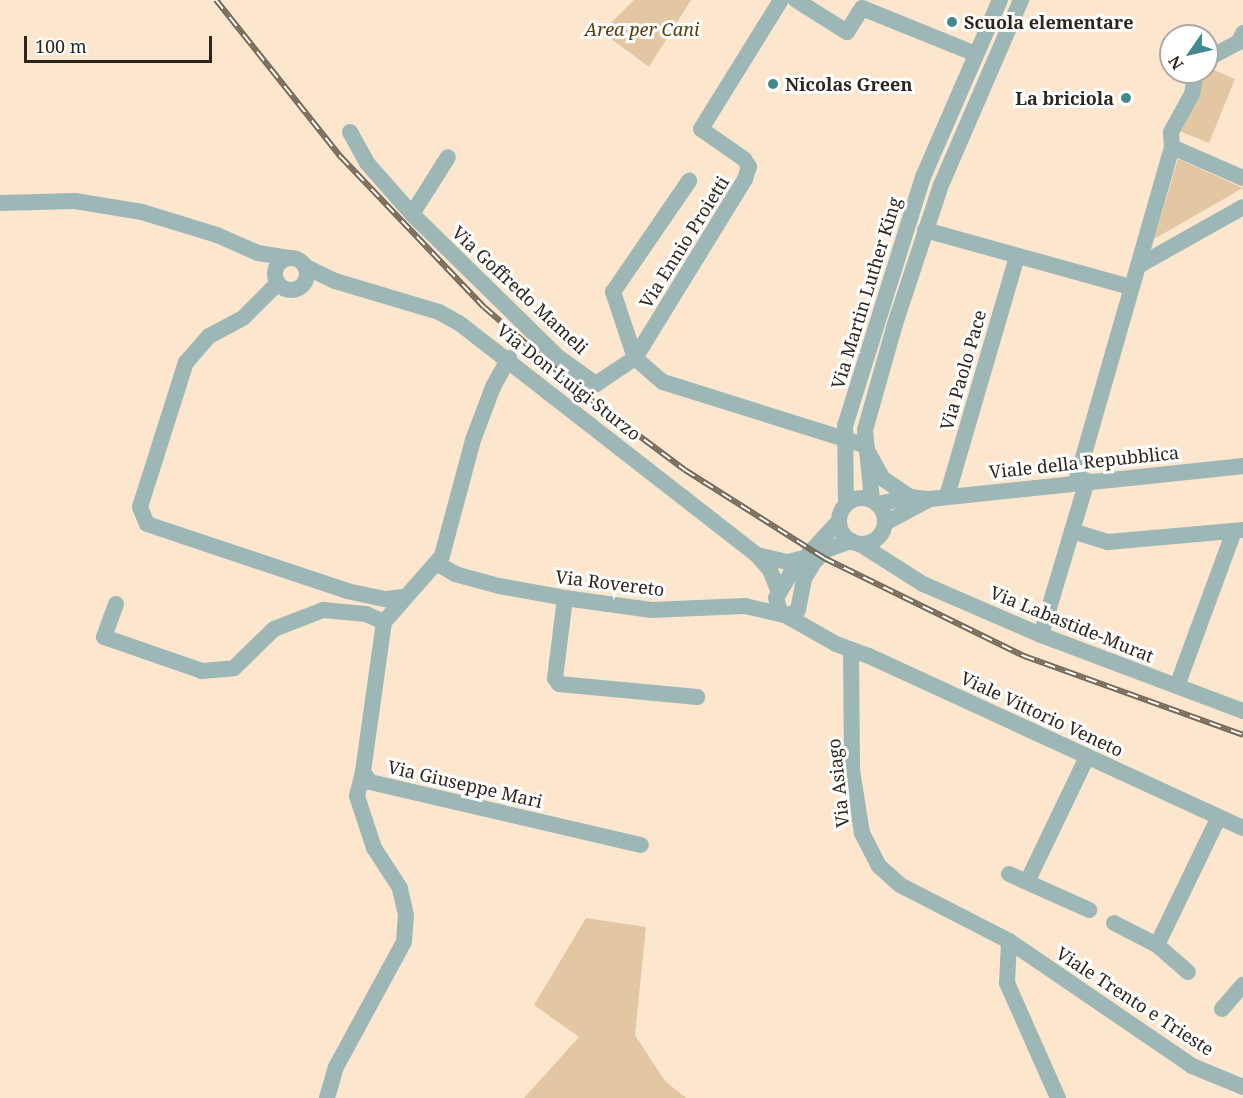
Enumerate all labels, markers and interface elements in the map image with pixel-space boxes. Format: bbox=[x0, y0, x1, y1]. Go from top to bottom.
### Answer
place label: Scuola elementare bbox=[964, 11, 1134, 33]
marker: Scuola elementare bbox=[945, 15, 959, 29]
park label: Area per Cani bbox=[584, 18, 700, 40]
scale bar bbox=[27, 24, 214, 62]
north arrow bbox=[1159, 24, 1219, 84]
text: 100 m bbox=[35, 34, 87, 58]
text: N bbox=[1163, 52, 1188, 74]
place label: Nicolas Green bbox=[785, 73, 912, 95]
marker: Nicolas Green bbox=[766, 77, 780, 91]
place label: La briciola bbox=[1015, 87, 1114, 109]
marker: La briciola bbox=[1119, 91, 1133, 105]
street label: Via Ennio Proietti bbox=[635, 172, 733, 312]
street label: Via Martin Luther King bbox=[827, 194, 905, 392]
street label: Via Goffredo Mameli bbox=[448, 221, 592, 359]
street label: Via Paolo Pace bbox=[935, 307, 991, 433]
street label: Via Don Luigi Sturzo bbox=[493, 319, 645, 445]
street label: Viale della Repubblica bbox=[988, 441, 1180, 483]
street label: Via Rovereto bbox=[554, 566, 666, 600]
street label: Via Labastide-Murat bbox=[987, 581, 1157, 667]
street label: Viale Vittorio Veneto bbox=[957, 667, 1127, 761]
street label: Via Asiago bbox=[823, 737, 853, 829]
street label: Via Giuseppe Mari bbox=[386, 756, 544, 812]
street label: Viale Trento e Trieste bbox=[1052, 942, 1218, 1060]

